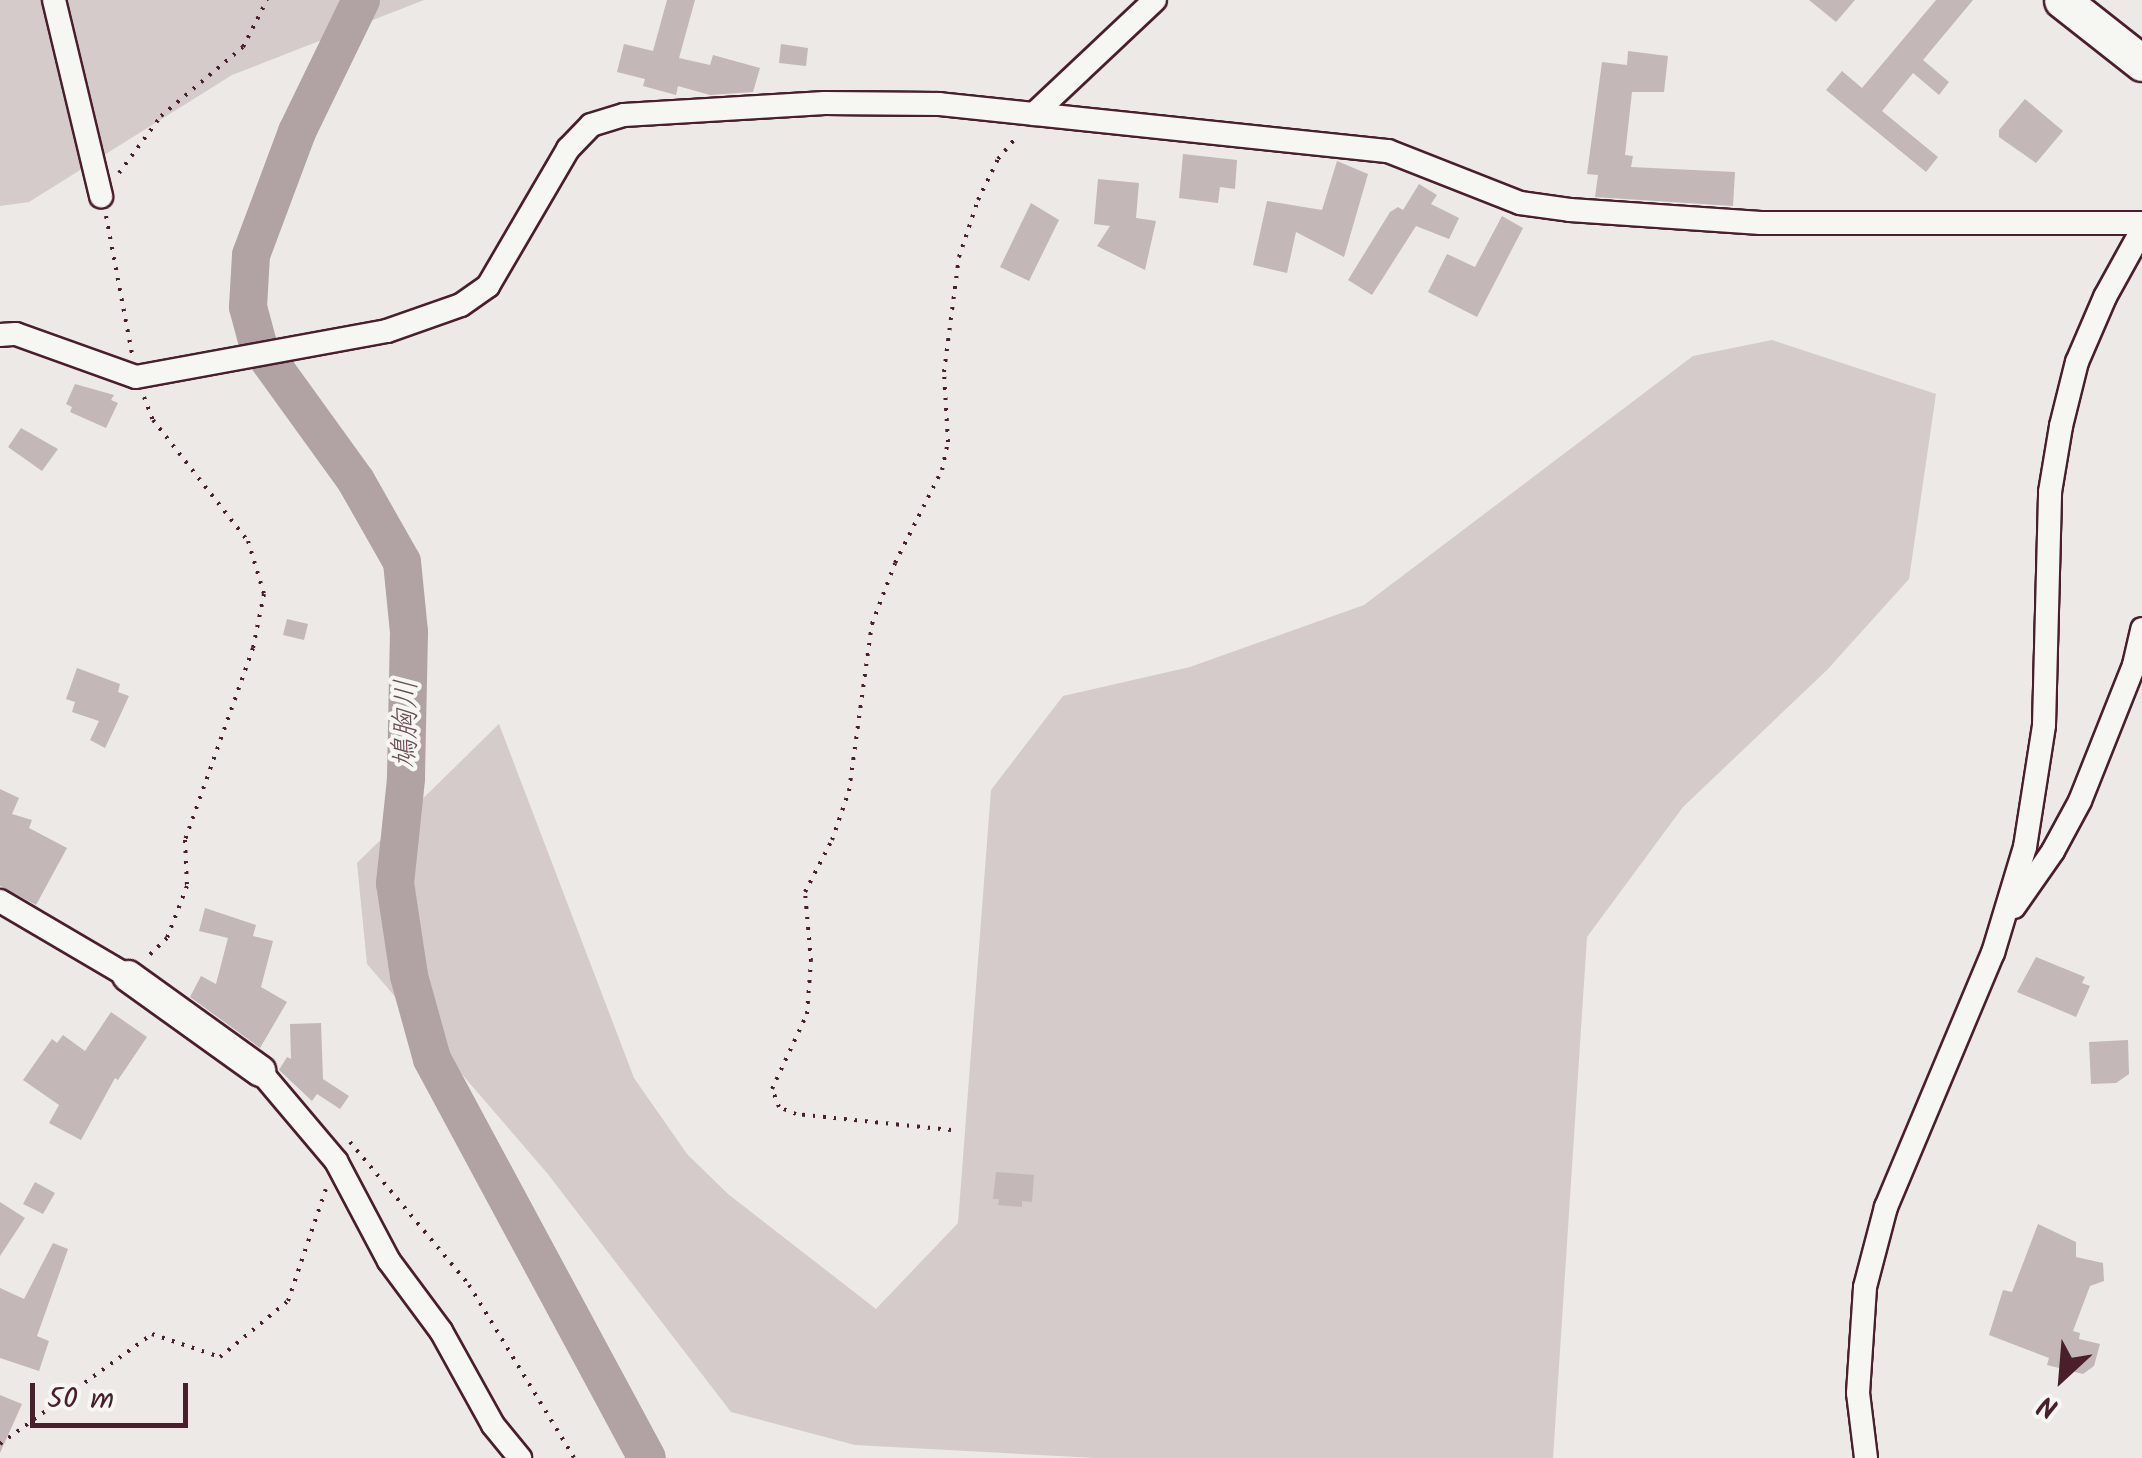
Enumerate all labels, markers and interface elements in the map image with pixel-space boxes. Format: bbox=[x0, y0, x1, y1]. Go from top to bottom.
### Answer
water label: 鳩胸川 bbox=[388, 679, 426, 769]
north arrow bbox=[2012, 1328, 2112, 1428]
scale bar bbox=[35, 1363, 192, 1425]
text: 50 m bbox=[47, 1376, 114, 1424]
text: N bbox=[2031, 1381, 2066, 1430]

